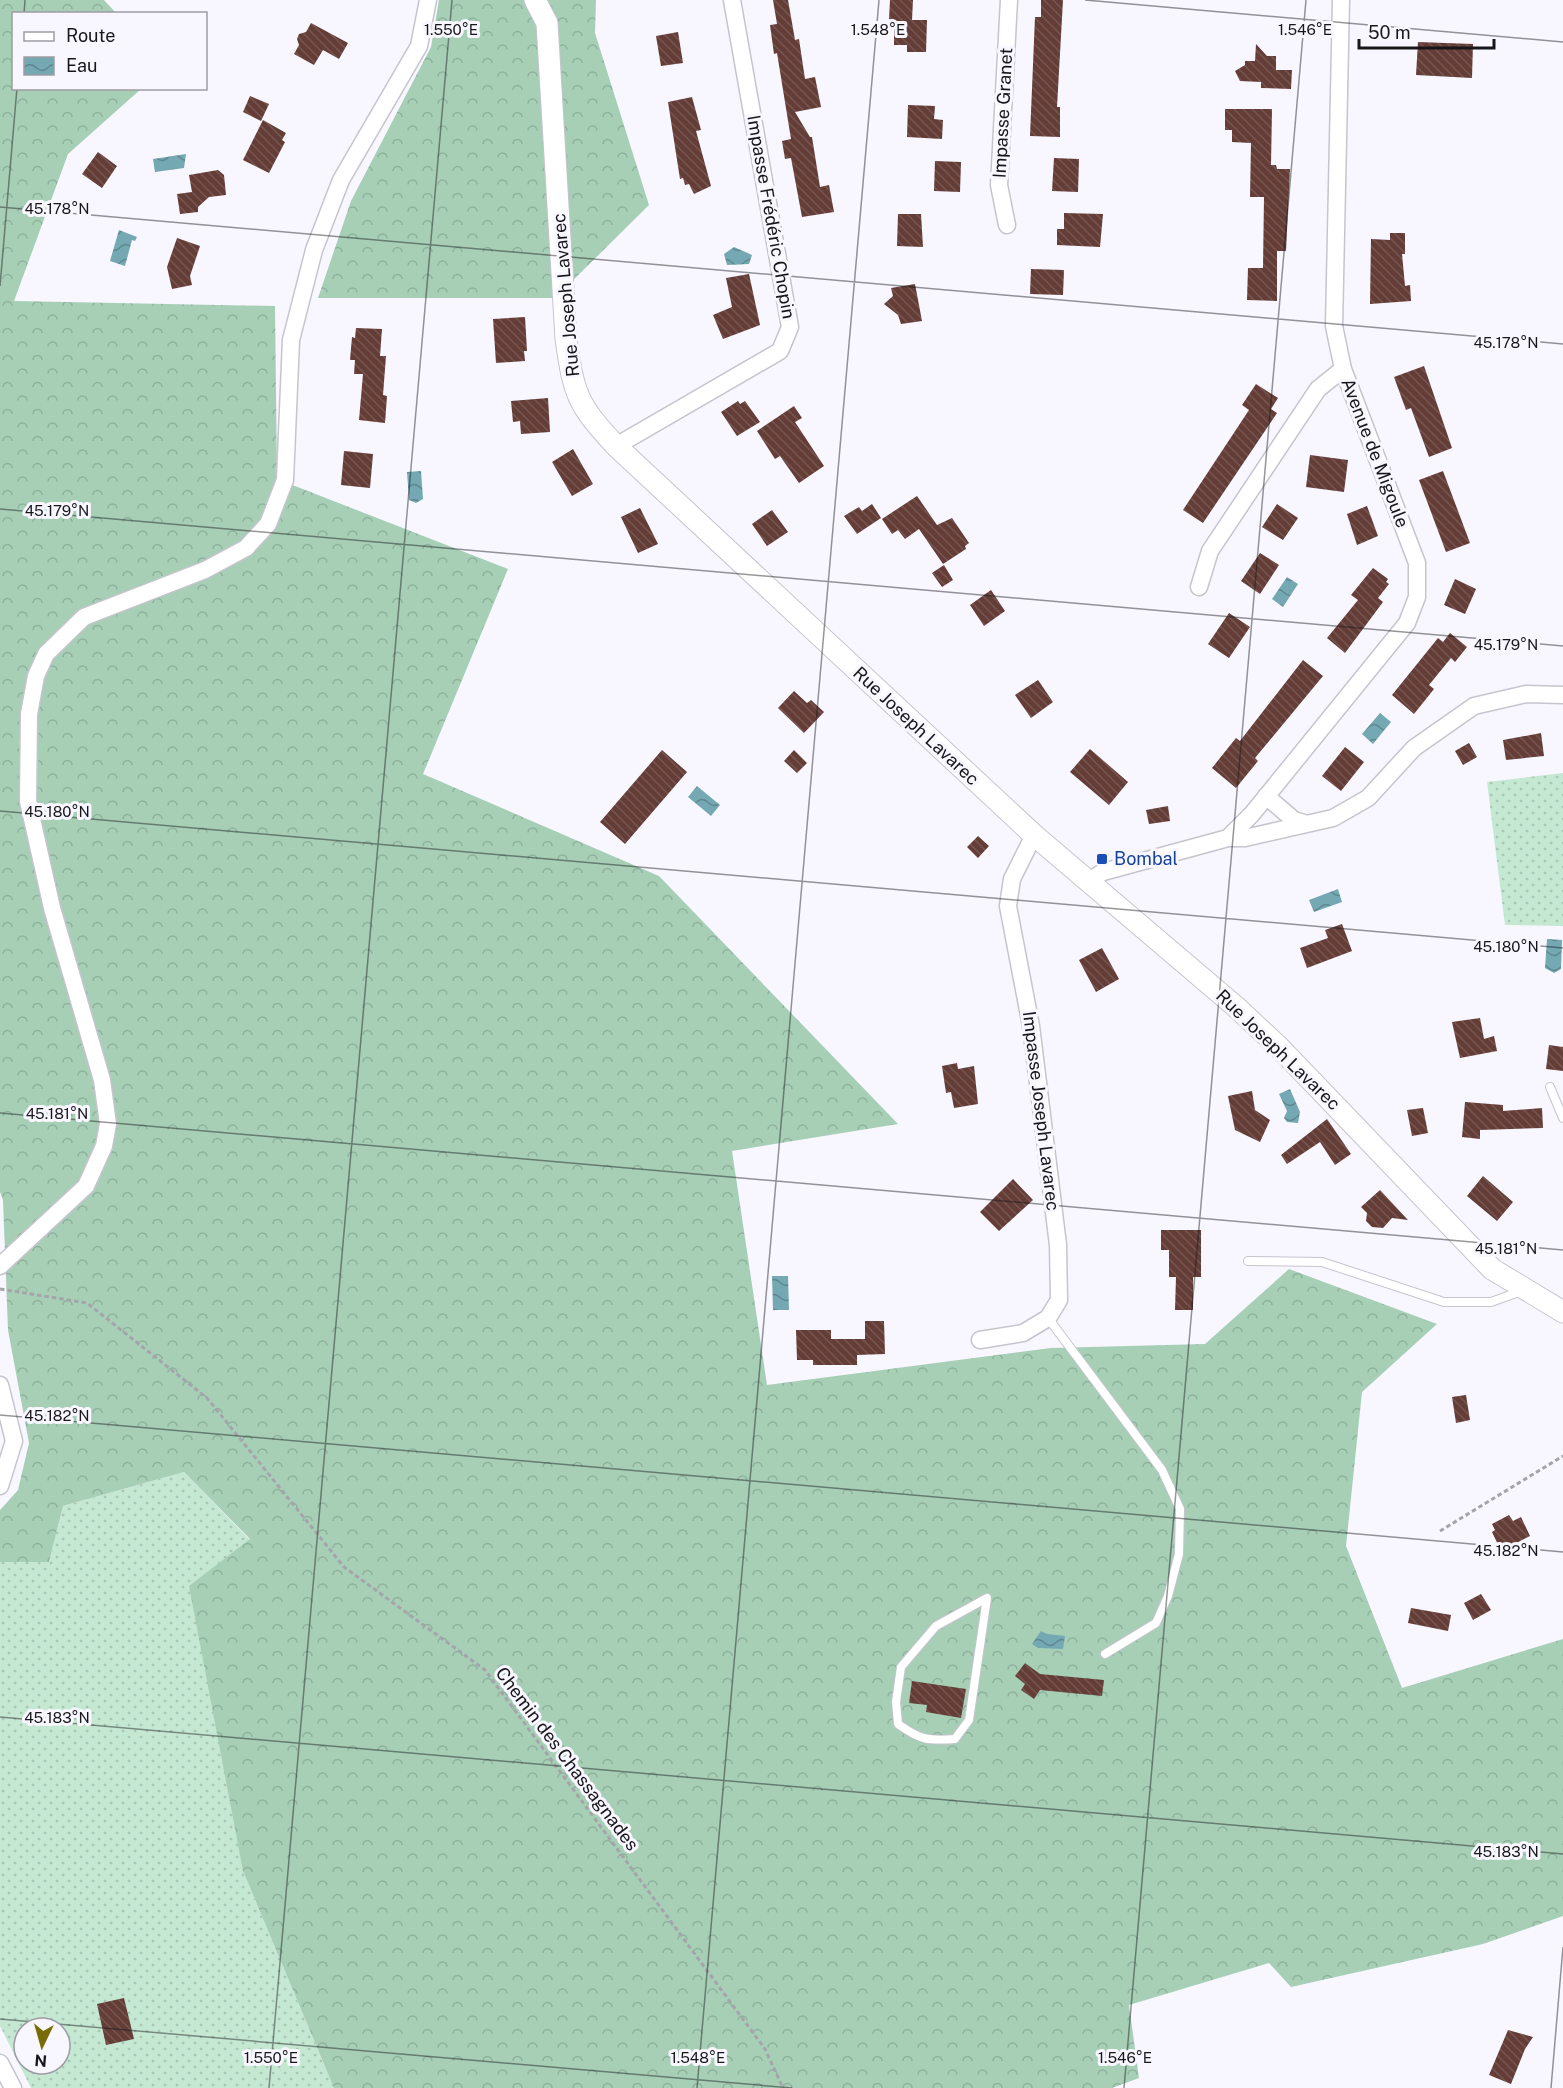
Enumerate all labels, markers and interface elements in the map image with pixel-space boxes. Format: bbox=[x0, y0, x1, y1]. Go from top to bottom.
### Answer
legend bbox=[12, 12, 207, 90]
scale bar bbox=[1359, 12, 1494, 50]
text: 1.550°E bbox=[424, 21, 478, 38]
text: 1.548°E bbox=[851, 21, 905, 38]
text: 1.546°E bbox=[1278, 21, 1332, 38]
text: 50 m bbox=[1368, 22, 1411, 43]
text: Route bbox=[66, 25, 115, 46]
street label: Impasse Granet bbox=[989, 47, 1016, 179]
text: Eau bbox=[66, 55, 97, 76]
street label: Impasse Frédéric Chopin bbox=[743, 113, 800, 320]
text: 45.178°N bbox=[24, 200, 90, 217]
street label: Rue Joseph Lavarec bbox=[548, 212, 583, 378]
text: 45.178°N bbox=[1473, 334, 1539, 351]
street label: Avenue de Migoule bbox=[1337, 375, 1414, 530]
text: 45.179°N bbox=[25, 502, 89, 519]
text: 45.179°N bbox=[1474, 636, 1538, 653]
street label: Rue Joseph Lavarec bbox=[849, 662, 984, 789]
text: 45.180°N bbox=[24, 803, 90, 820]
place label: Bombal bbox=[1114, 848, 1178, 869]
marker: Bombal bbox=[1095, 852, 1109, 866]
text: 45.180°N bbox=[1473, 938, 1539, 955]
street label: Rue Joseph Lavarec bbox=[1212, 985, 1345, 1114]
street label: Impasse Joseph Lavarec bbox=[1019, 1010, 1064, 1212]
text: 45.181°N bbox=[26, 1105, 88, 1122]
text: 45.181°N bbox=[1475, 1240, 1537, 1257]
text: 45.182°N bbox=[24, 1407, 90, 1424]
text: 45.182°N bbox=[1473, 1542, 1539, 1559]
street label: Chemin des Chassagnades bbox=[492, 1663, 643, 1855]
text: 45.183°N bbox=[24, 1709, 90, 1726]
text: 45.183°N bbox=[1473, 1843, 1539, 1860]
north arrow bbox=[12, 2016, 72, 2076]
text: 1.550°E bbox=[244, 2049, 298, 2066]
text: 1.548°E bbox=[671, 2049, 725, 2066]
text: 1.546°E bbox=[1098, 2049, 1152, 2066]
text: N bbox=[34, 2050, 48, 2070]

